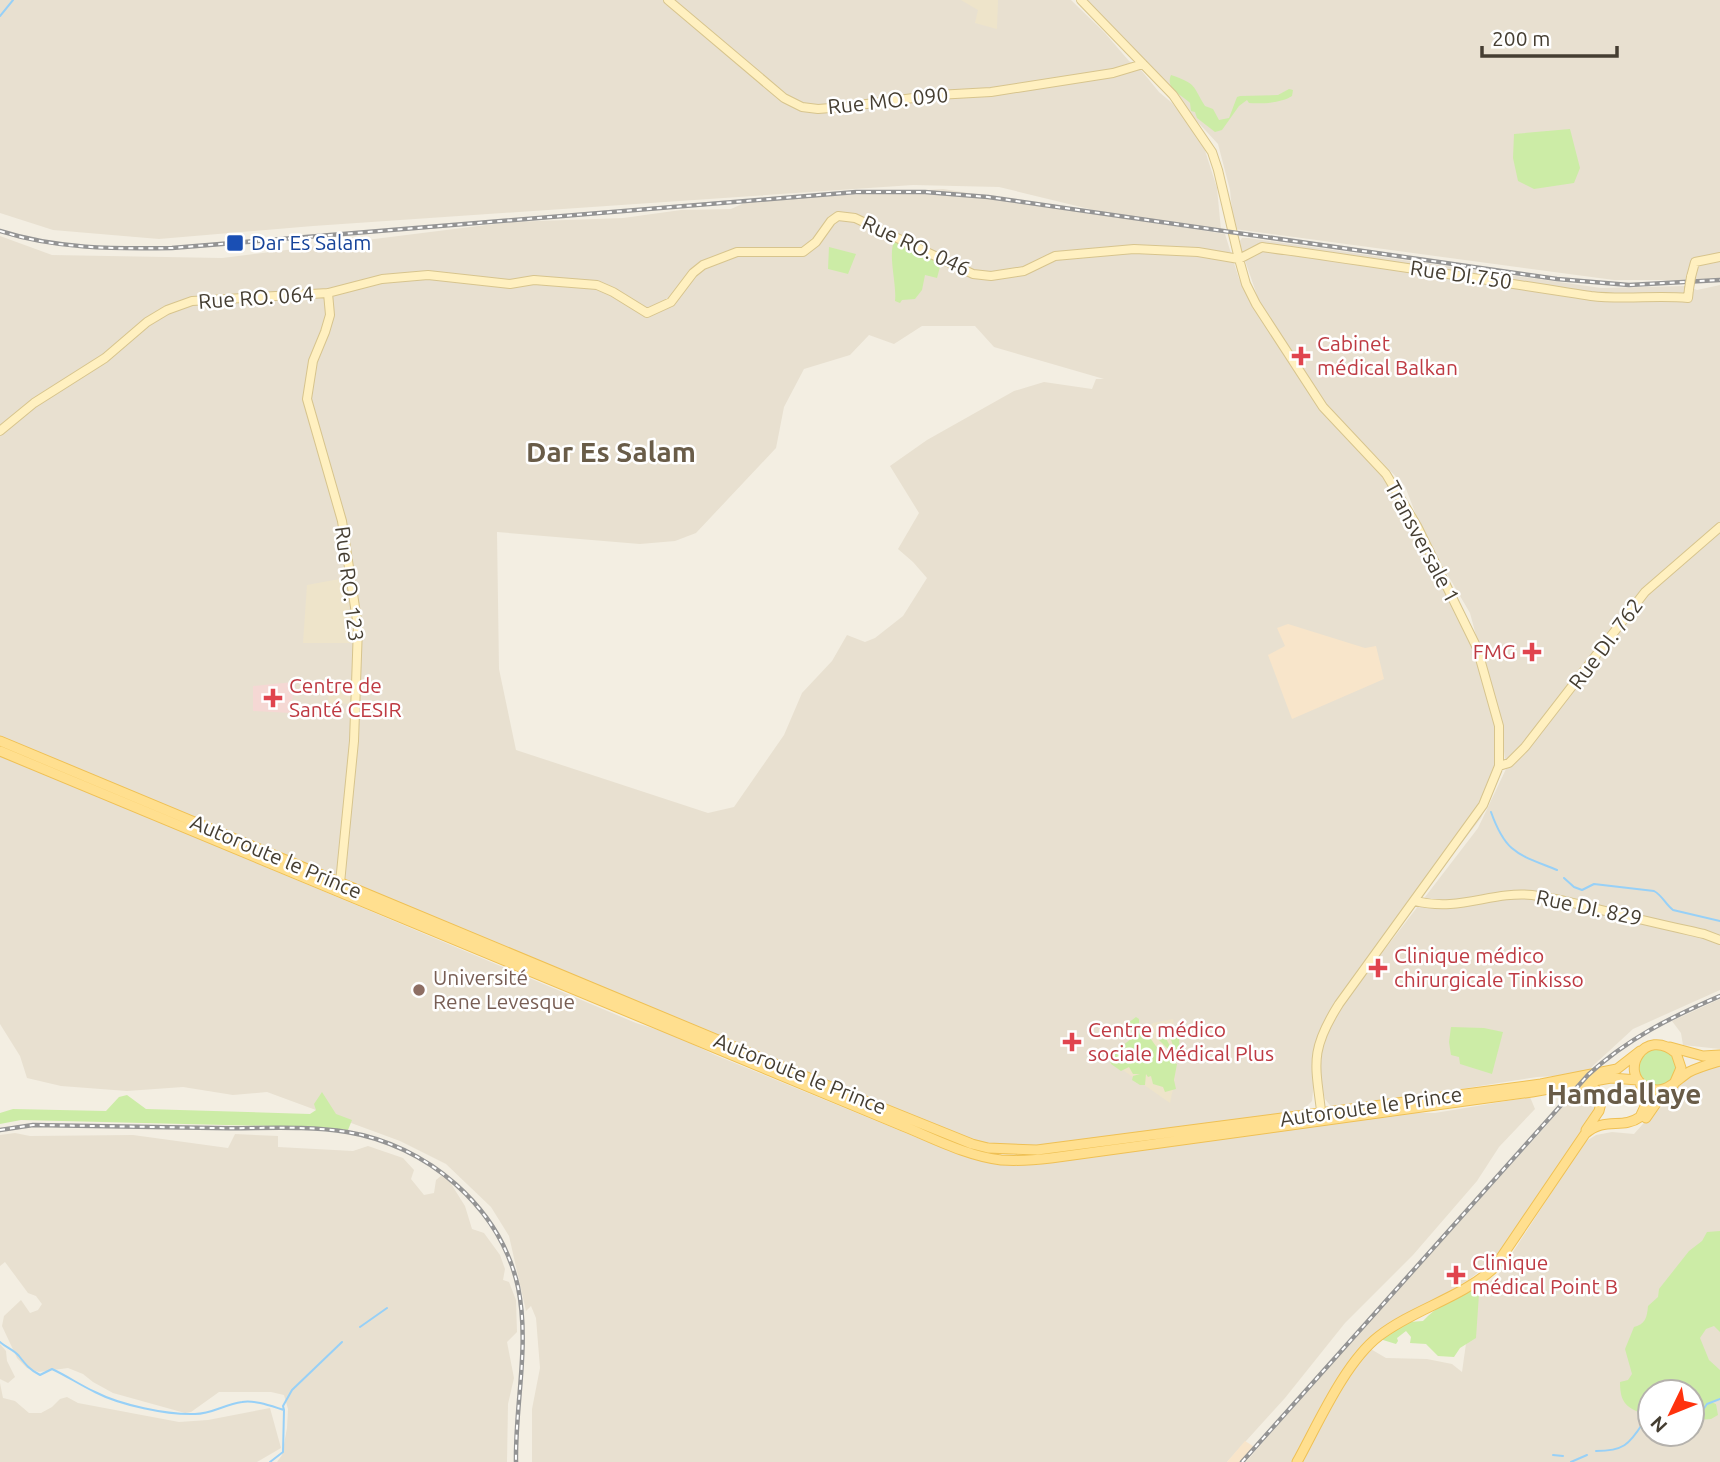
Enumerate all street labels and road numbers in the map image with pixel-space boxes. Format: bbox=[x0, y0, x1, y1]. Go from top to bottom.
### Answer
street label: Rue MO. 090 bbox=[826, 82, 949, 118]
street label: Rue RO. 046 bbox=[859, 210, 974, 280]
street label: Rue DI.750 bbox=[1409, 255, 1513, 293]
street label: Rue RO. 064 bbox=[197, 281, 315, 313]
street label: Transversale 1 bbox=[1381, 477, 1465, 606]
street label: Rue RO. 123 bbox=[331, 525, 369, 643]
street label: Rue DI. 762 bbox=[1563, 593, 1647, 693]
street label: Autoroute le Prince bbox=[187, 809, 366, 903]
street label: Rue DI. 829 bbox=[1534, 884, 1644, 930]
street label: Autoroute le Prince bbox=[711, 1028, 890, 1119]
street label: Autoroute le Prince bbox=[1278, 1081, 1464, 1131]

